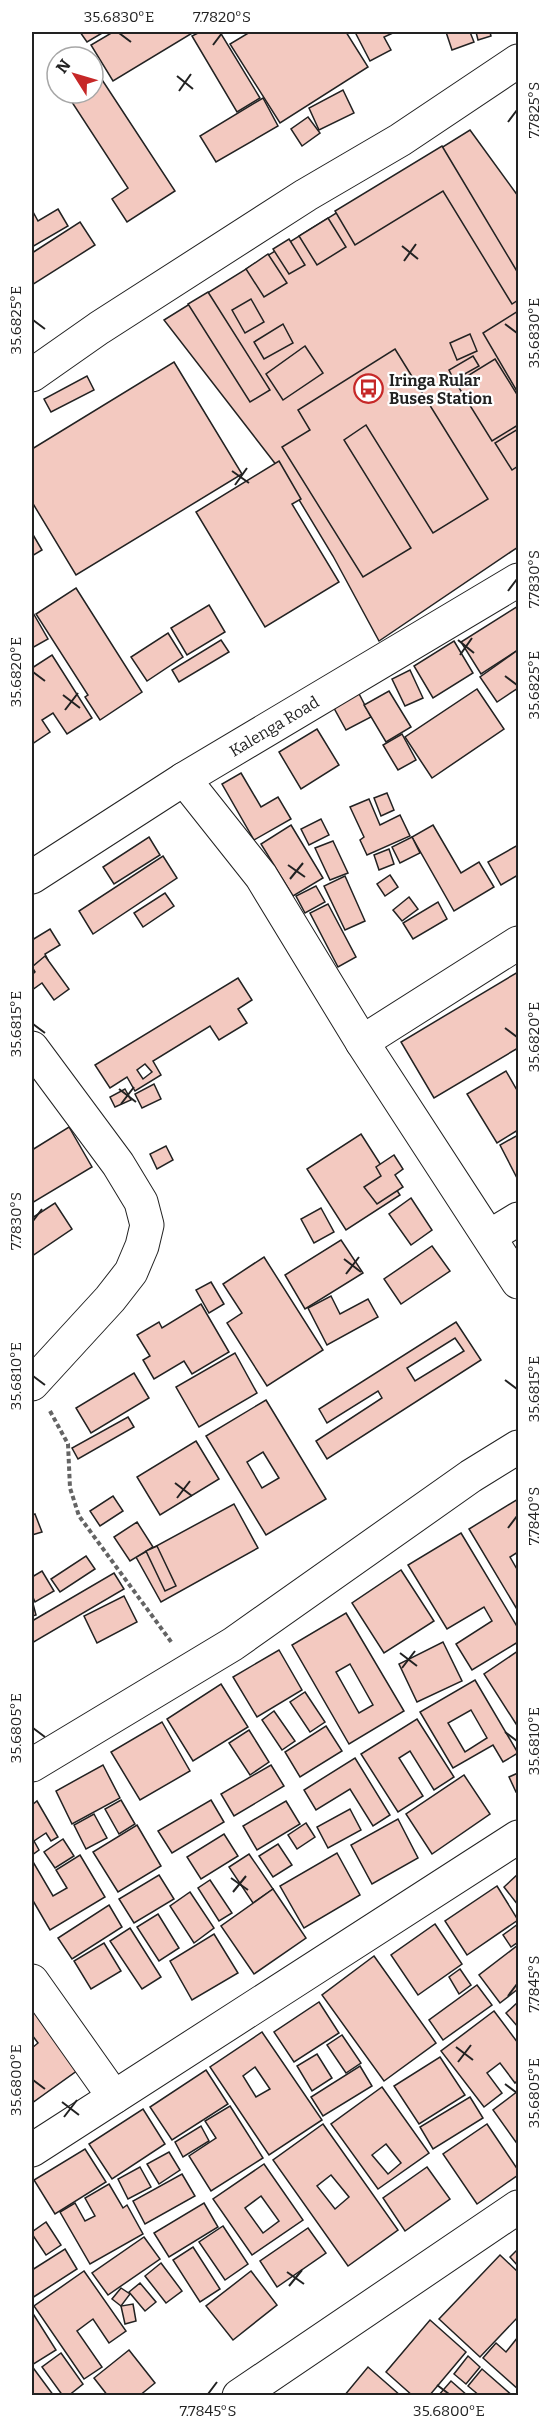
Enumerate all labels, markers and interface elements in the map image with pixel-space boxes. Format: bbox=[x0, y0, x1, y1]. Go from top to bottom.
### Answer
text: 35.6830°E bbox=[84, 8, 154, 26]
text: 7.7820°S bbox=[193, 8, 251, 26]
north arrow bbox=[45, 45, 105, 105]
text: N bbox=[52, 56, 75, 77]
text: 7.7825°S bbox=[525, 82, 543, 138]
text: 35.6825°E bbox=[7, 286, 25, 354]
text: 35.6830°E bbox=[525, 298, 543, 368]
place label: Iringa Rular Buses Station bbox=[389, 371, 493, 408]
bus stop icon: Iringa Rular Buses Station bbox=[352, 373, 384, 405]
text: 7.7830°S bbox=[525, 550, 543, 608]
text: 35.6820°E bbox=[7, 637, 25, 707]
text: 35.6825°E bbox=[525, 651, 543, 719]
street label: Kalenga Road bbox=[226, 692, 323, 761]
text: 35.6815°E bbox=[7, 991, 25, 1057]
text: 35.6820°E bbox=[525, 1002, 543, 1072]
text: 7.7830°S bbox=[7, 1192, 25, 1250]
text: 35.6810°E bbox=[7, 1342, 25, 1410]
text: 35.6815°E bbox=[525, 1356, 543, 1422]
text: 7.7840°S bbox=[525, 1487, 543, 1545]
text: 35.6805°E bbox=[7, 1693, 25, 1763]
text: 35.6810°E bbox=[525, 1707, 543, 1775]
text: 7.7845°S bbox=[525, 1955, 543, 2013]
text: 35.6800°E bbox=[7, 2044, 25, 2116]
text: 35.6805°E bbox=[525, 2058, 543, 2128]
text: 7.7845°S bbox=[179, 2402, 237, 2420]
text: 35.6800°E bbox=[413, 2402, 485, 2420]

